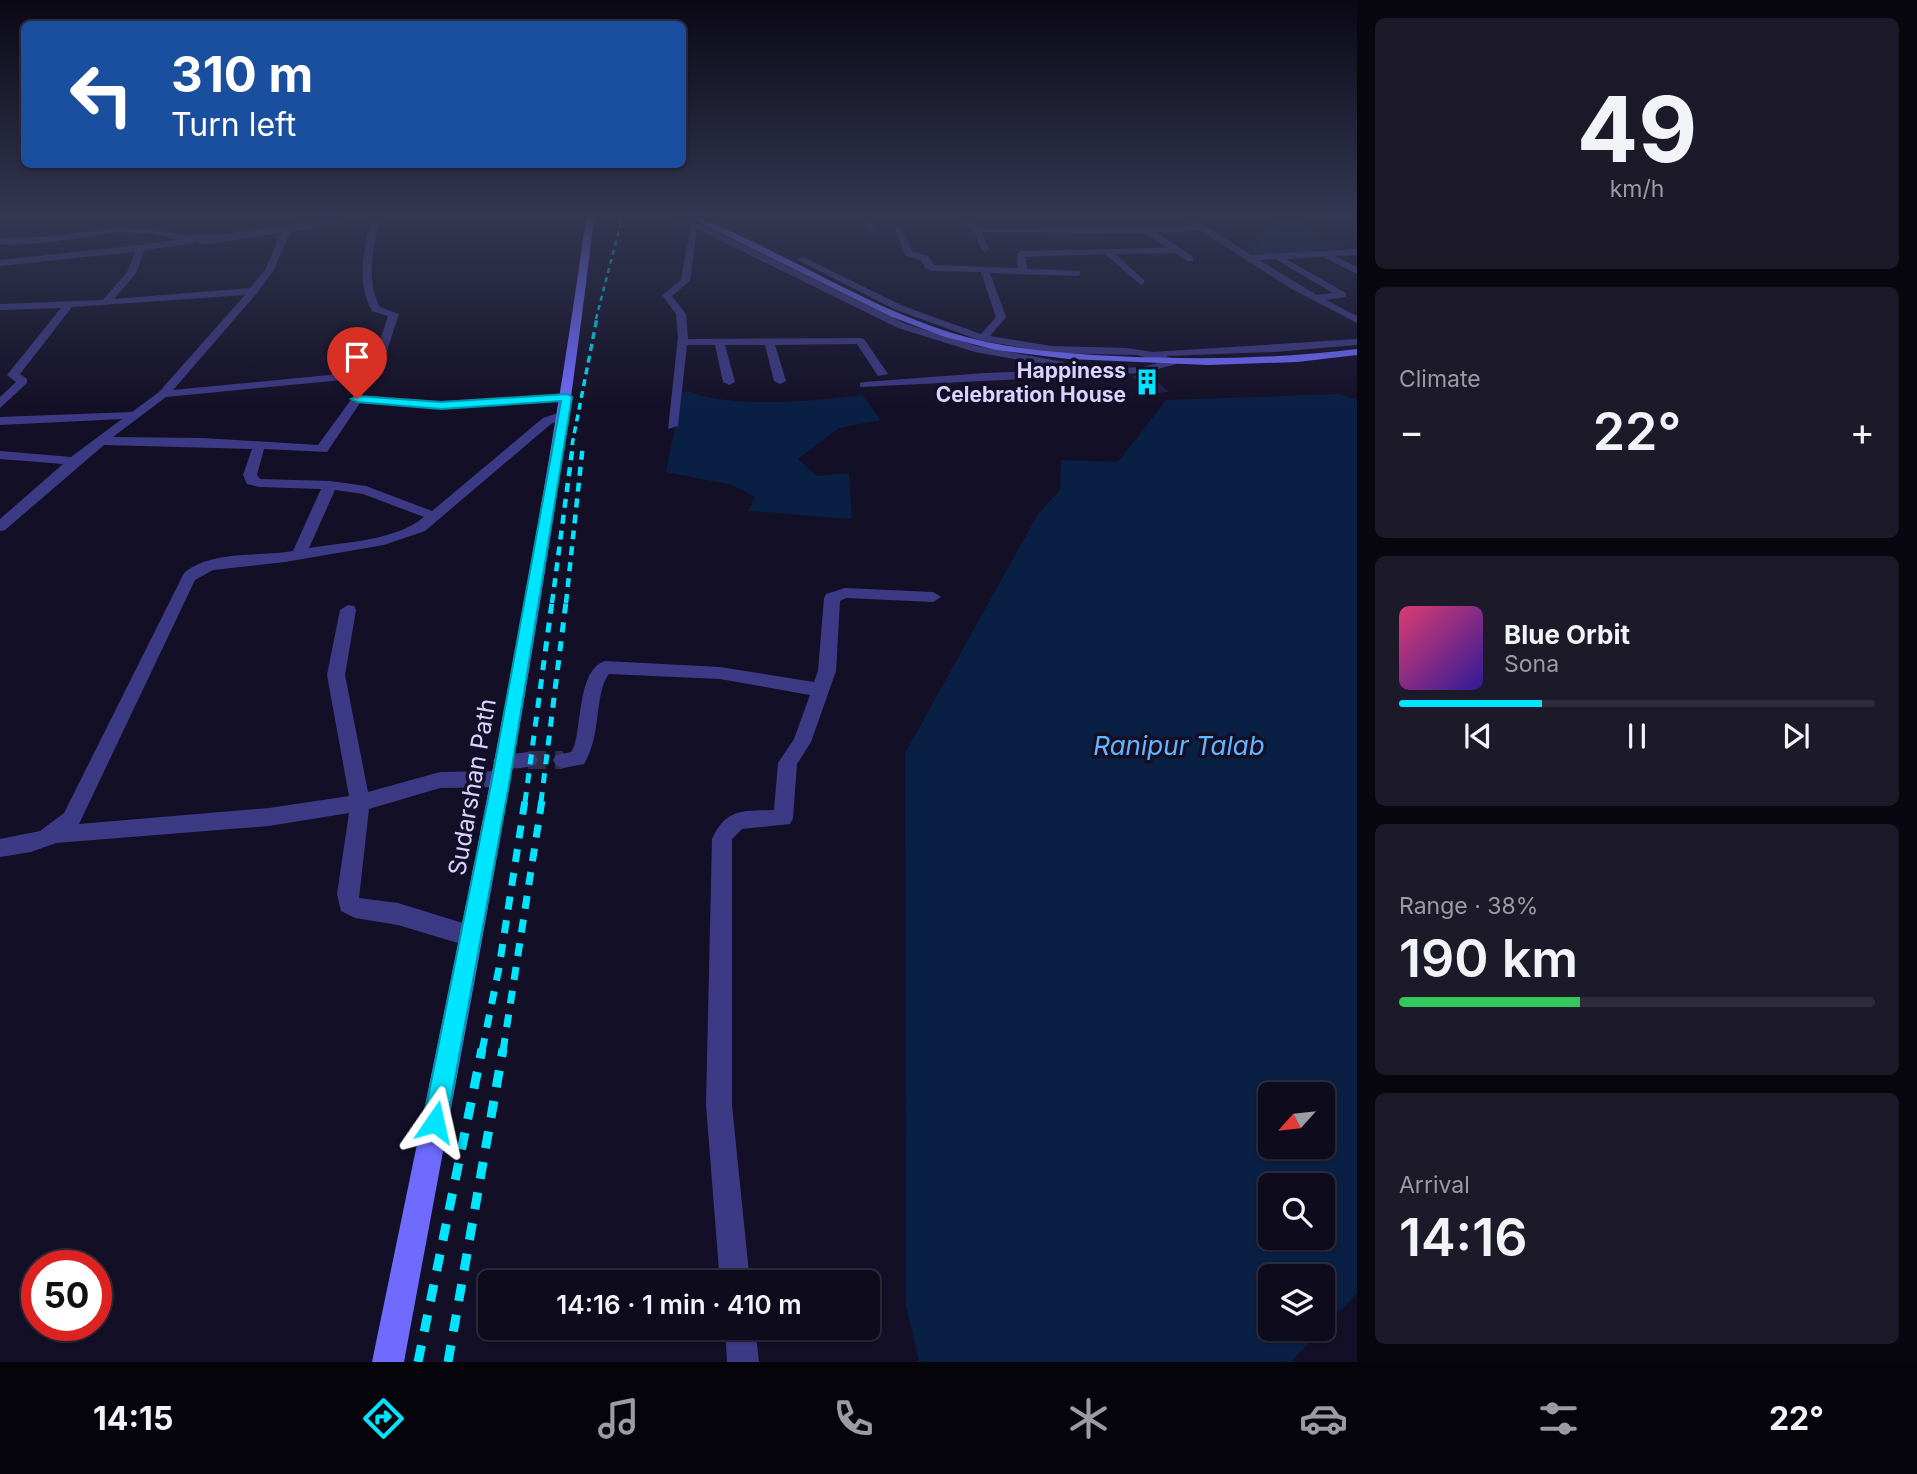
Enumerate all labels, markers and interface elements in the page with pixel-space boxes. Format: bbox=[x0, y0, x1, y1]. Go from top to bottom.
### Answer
text: 310 m bbox=[171, 45, 313, 104]
icon: left bbox=[56, 49, 147, 140]
text: 49 bbox=[1577, 74, 1697, 184]
text: Turn left bbox=[171, 105, 296, 144]
text: km/h bbox=[1610, 175, 1664, 203]
pin bbox=[327, 327, 387, 399]
icon: arrive bbox=[338, 338, 376, 376]
place label: Happiness Celebration House bbox=[936, 358, 1126, 407]
text: Climate bbox=[1399, 365, 1481, 393]
building icon: Happiness Celebration House bbox=[1132, 367, 1162, 397]
text: 22° bbox=[1593, 400, 1681, 463]
text: − bbox=[1399, 408, 1424, 454]
text: + bbox=[1850, 408, 1875, 454]
text: Blue Orbit bbox=[1504, 619, 1630, 650]
text: Sona bbox=[1504, 650, 1559, 678]
street label: Sudarshan Path bbox=[442, 696, 502, 878]
icon: previous bbox=[1459, 717, 1497, 755]
icon: pause bbox=[1618, 717, 1656, 755]
icon: next bbox=[1777, 717, 1815, 755]
water label: Ranipur Talab bbox=[1093, 730, 1265, 761]
text: Range · 38% bbox=[1399, 892, 1538, 920]
text: 190 km bbox=[1399, 927, 1578, 990]
north arrow bbox=[1258, 1082, 1335, 1158]
map controls bbox=[1258, 1082, 1335, 1341]
position arrow bbox=[398, 1085, 472, 1159]
text: Arrival bbox=[1399, 1171, 1470, 1199]
button: search bbox=[1258, 1173, 1335, 1250]
text: 14:16 bbox=[1399, 1206, 1527, 1269]
speed limit sign: 50 bbox=[21, 1250, 112, 1341]
button: layers bbox=[1258, 1264, 1335, 1341]
text: 14:16 · 1 min · 410 m bbox=[556, 1289, 802, 1320]
icon: directions bbox=[359, 1394, 408, 1443]
icon: music bbox=[594, 1394, 643, 1443]
icon: phone bbox=[829, 1394, 878, 1443]
icon: climate bbox=[1064, 1394, 1113, 1443]
icon: car bbox=[1299, 1394, 1348, 1443]
icon: filters bbox=[1534, 1394, 1583, 1443]
text: 14:15 bbox=[93, 1399, 173, 1438]
text: 22° bbox=[1769, 1399, 1824, 1438]

